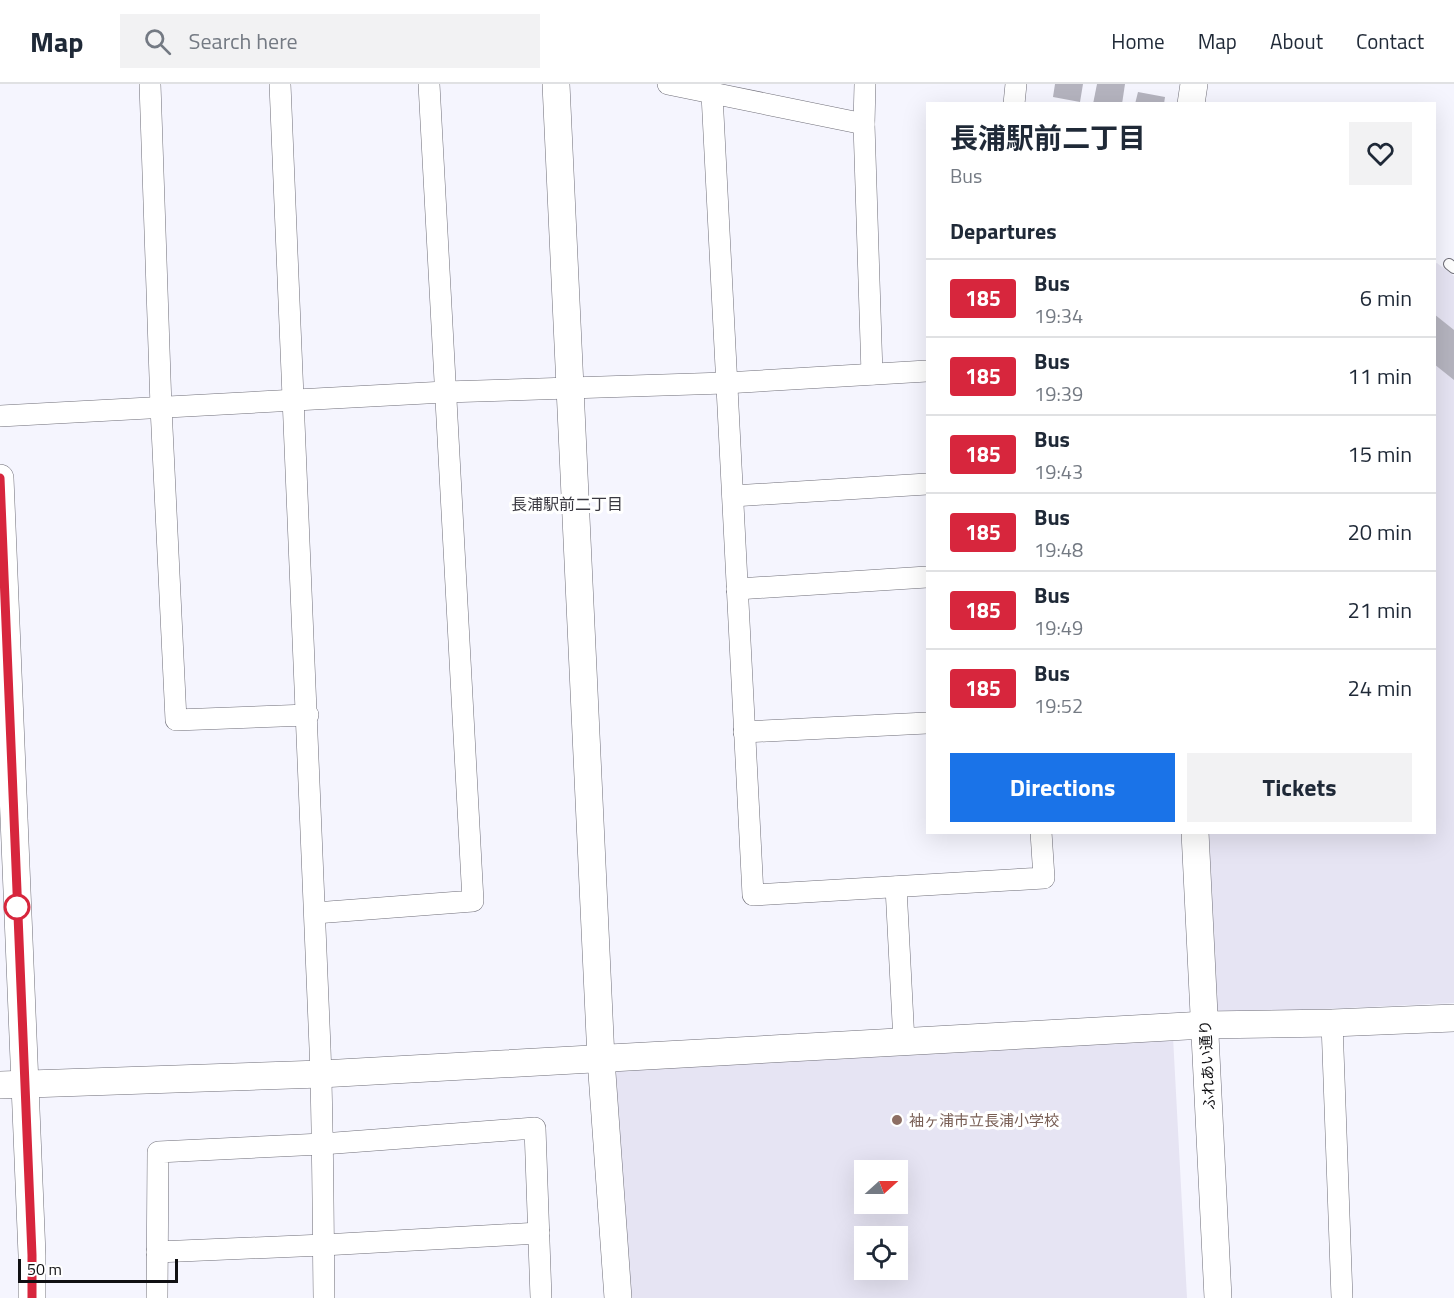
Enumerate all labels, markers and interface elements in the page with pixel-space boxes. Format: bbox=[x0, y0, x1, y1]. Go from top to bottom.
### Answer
search box bbox=[120, 14, 540, 68]
text: Map bbox=[30, 20, 84, 63]
text: Search here bbox=[189, 24, 298, 58]
icon: search bbox=[141, 25, 174, 58]
text: Home bbox=[1111, 25, 1165, 57]
text: Map bbox=[1198, 25, 1237, 57]
text: About bbox=[1270, 25, 1323, 57]
text: Contact bbox=[1356, 25, 1424, 57]
text: 長浦駅前二丁目 bbox=[950, 116, 1146, 159]
button: heart bbox=[1349, 122, 1412, 185]
text: Bus bbox=[950, 160, 982, 191]
text: Departures bbox=[950, 214, 1057, 248]
text: Bus bbox=[1034, 266, 1070, 300]
text: 6 min bbox=[1360, 281, 1412, 315]
text: 185 bbox=[965, 282, 1001, 314]
text: 19:34 bbox=[1034, 300, 1083, 331]
text: Bus bbox=[1034, 344, 1070, 378]
text: 11 min bbox=[1347, 359, 1412, 393]
text: 185 bbox=[965, 360, 1001, 392]
text: 19:39 bbox=[1034, 378, 1083, 409]
text: Bus bbox=[1034, 422, 1070, 456]
text: 15 min bbox=[1347, 437, 1412, 471]
text: 185 bbox=[965, 438, 1001, 470]
text: 19:43 bbox=[1034, 456, 1083, 487]
district label: 長浦駅前二丁目 bbox=[511, 492, 623, 516]
text: Bus bbox=[1034, 500, 1070, 534]
text: 20 min bbox=[1347, 515, 1412, 549]
text: 185 bbox=[965, 516, 1001, 548]
text: 19:48 bbox=[1034, 534, 1083, 565]
text: Bus bbox=[1034, 578, 1070, 612]
text: 21 min bbox=[1347, 593, 1412, 627]
text: 185 bbox=[965, 594, 1001, 626]
text: 19:49 bbox=[1034, 612, 1083, 643]
text: Bus bbox=[1034, 656, 1070, 690]
text: 24 min bbox=[1347, 671, 1412, 705]
text: 185 bbox=[965, 672, 1001, 704]
text: 19:52 bbox=[1034, 690, 1083, 721]
button: Directions bbox=[950, 753, 1175, 822]
button: Tickets bbox=[1187, 753, 1412, 822]
unlabelled marker bbox=[4, 894, 30, 920]
street label: ふれあい通り bbox=[1193, 1019, 1221, 1111]
place label: 袖ヶ浦市立長浦小学校 bbox=[909, 1109, 1059, 1132]
marker: 袖ヶ浦市立長浦小学校 bbox=[890, 1113, 904, 1127]
north arrow bbox=[854, 1160, 908, 1214]
map controls bbox=[854, 1160, 908, 1280]
button: locate bbox=[854, 1226, 908, 1280]
scale bar bbox=[18, 1256, 178, 1284]
text: 50 m bbox=[27, 1257, 62, 1281]

